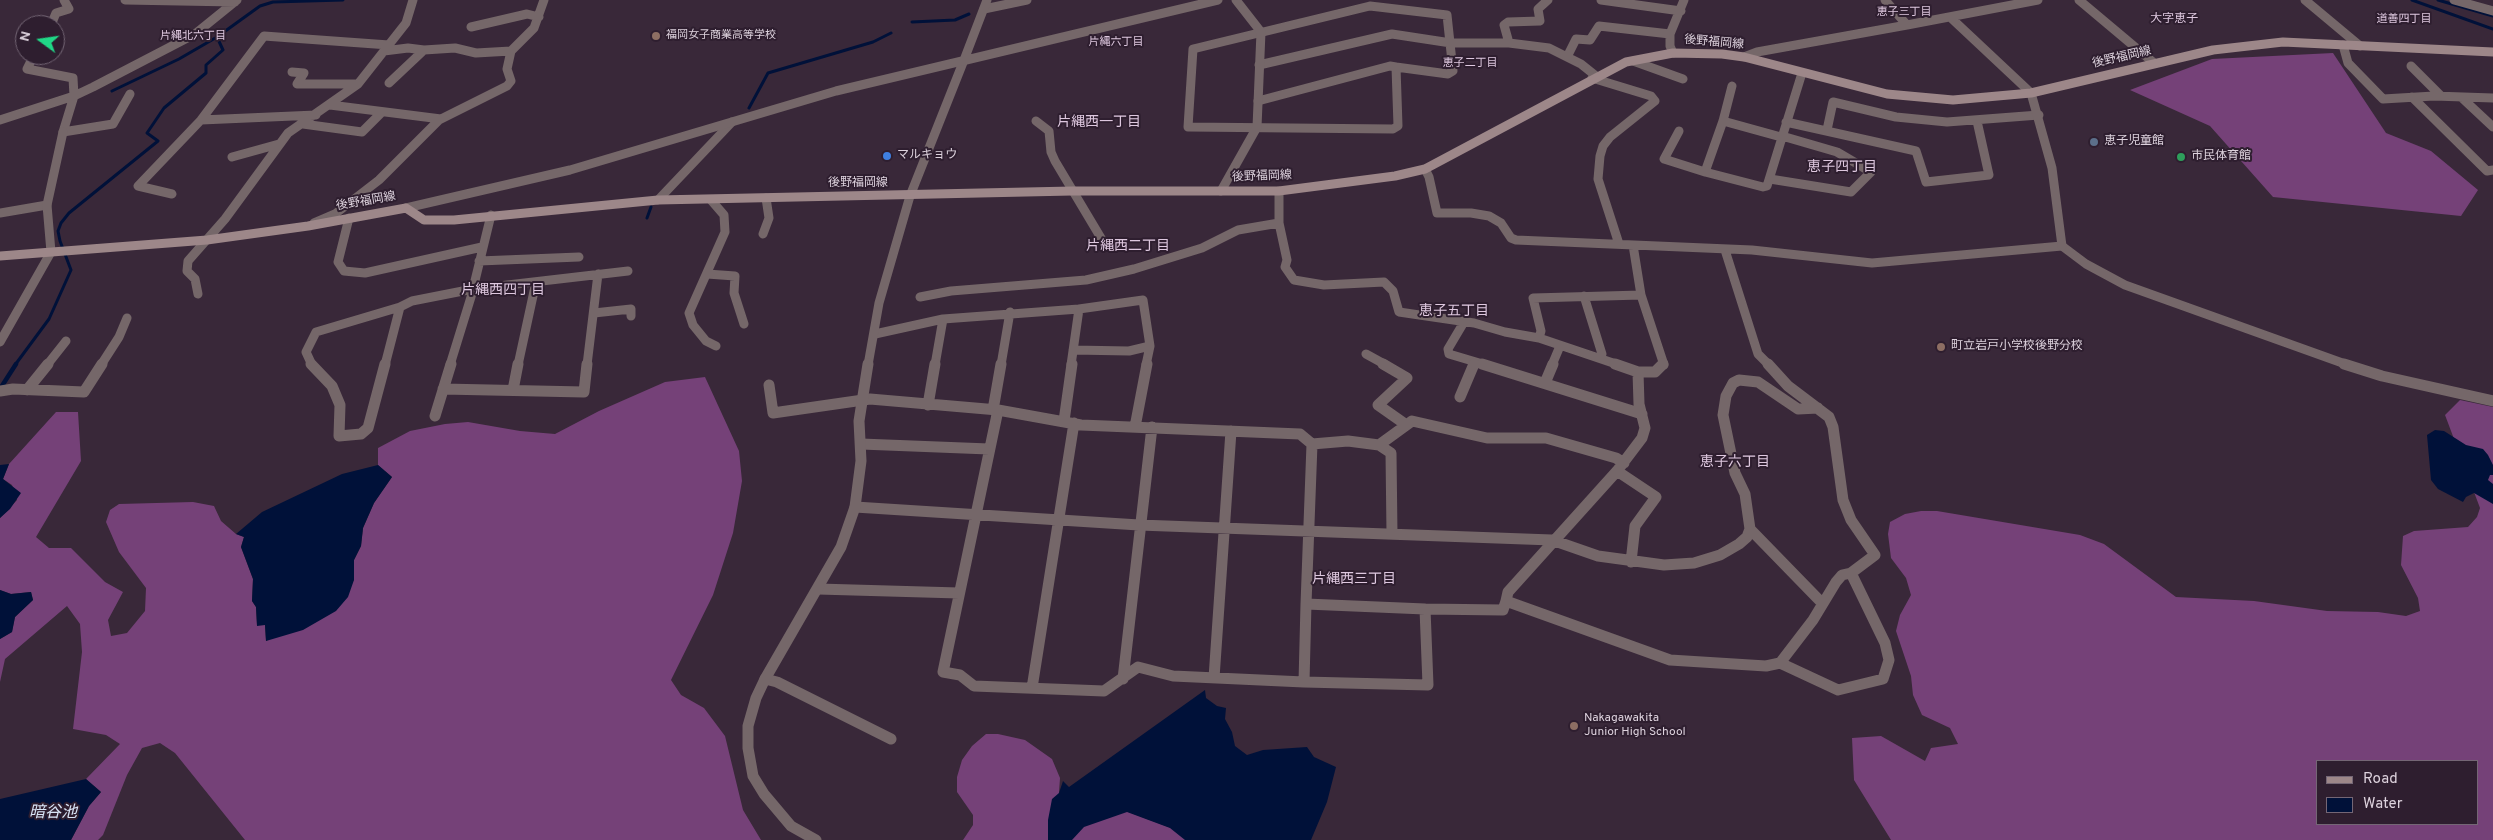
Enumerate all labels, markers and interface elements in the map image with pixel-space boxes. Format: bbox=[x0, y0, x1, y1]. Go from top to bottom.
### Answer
district label: 恵子三丁目 bbox=[1877, 6, 1931, 20]
district label: 大字恵子 bbox=[2150, 13, 2198, 27]
district label: 道善四丁目 bbox=[2377, 13, 2431, 27]
north arrow bbox=[15, 15, 65, 65]
place label: 福岡女子商業高等学校 bbox=[666, 29, 776, 43]
text: N bbox=[16, 30, 35, 43]
district label: 片縄北六丁目 bbox=[160, 30, 226, 44]
marker: 福岡女子商業高等学校 bbox=[650, 30, 662, 42]
street label: 後野福岡線 bbox=[1683, 33, 1745, 53]
district label: 片縄六丁目 bbox=[1089, 36, 1143, 50]
street label: 後野福岡線 bbox=[2091, 44, 2153, 72]
district label: 恵子二丁目 bbox=[1443, 57, 1497, 71]
district label: 片縄西一丁目 bbox=[1057, 115, 1141, 131]
place label: 恵子児童館 bbox=[2104, 135, 2164, 149]
marker: 恵子児童館 bbox=[2088, 136, 2100, 148]
place label: マルキョウ bbox=[897, 149, 957, 163]
marker: マルキョウ bbox=[881, 150, 893, 162]
place label: 市民体育館 bbox=[2191, 150, 2251, 164]
marker: 市民体育館 bbox=[2175, 151, 2187, 163]
district label: 恵子四丁目 bbox=[1807, 160, 1877, 176]
street label: 後野福岡線 bbox=[1232, 169, 1292, 185]
street label: 後野福岡線 bbox=[828, 177, 888, 191]
street label: 後野福岡線 bbox=[335, 190, 397, 214]
district label: 片縄西二丁目 bbox=[1086, 239, 1170, 255]
district label: 片縄西四丁目 bbox=[461, 283, 545, 299]
district label: 恵子五丁目 bbox=[1419, 304, 1489, 320]
place label: 町立岩戸小学校後野分校 bbox=[1951, 340, 2083, 354]
marker: 町立岩戸小学校後野分校 bbox=[1935, 341, 1947, 353]
district label: 恵子六丁目 bbox=[1700, 455, 1770, 471]
district label: 片縄西三丁目 bbox=[1312, 572, 1396, 588]
place label: Nakagawakita Junior High School bbox=[1584, 712, 1686, 740]
marker: Nakagawakita Junior High School bbox=[1568, 720, 1580, 732]
legend bbox=[2316, 760, 2478, 825]
text: Road bbox=[2363, 770, 2398, 789]
text: Water bbox=[2363, 795, 2402, 814]
water label: 暗谷池 bbox=[29, 804, 77, 824]

